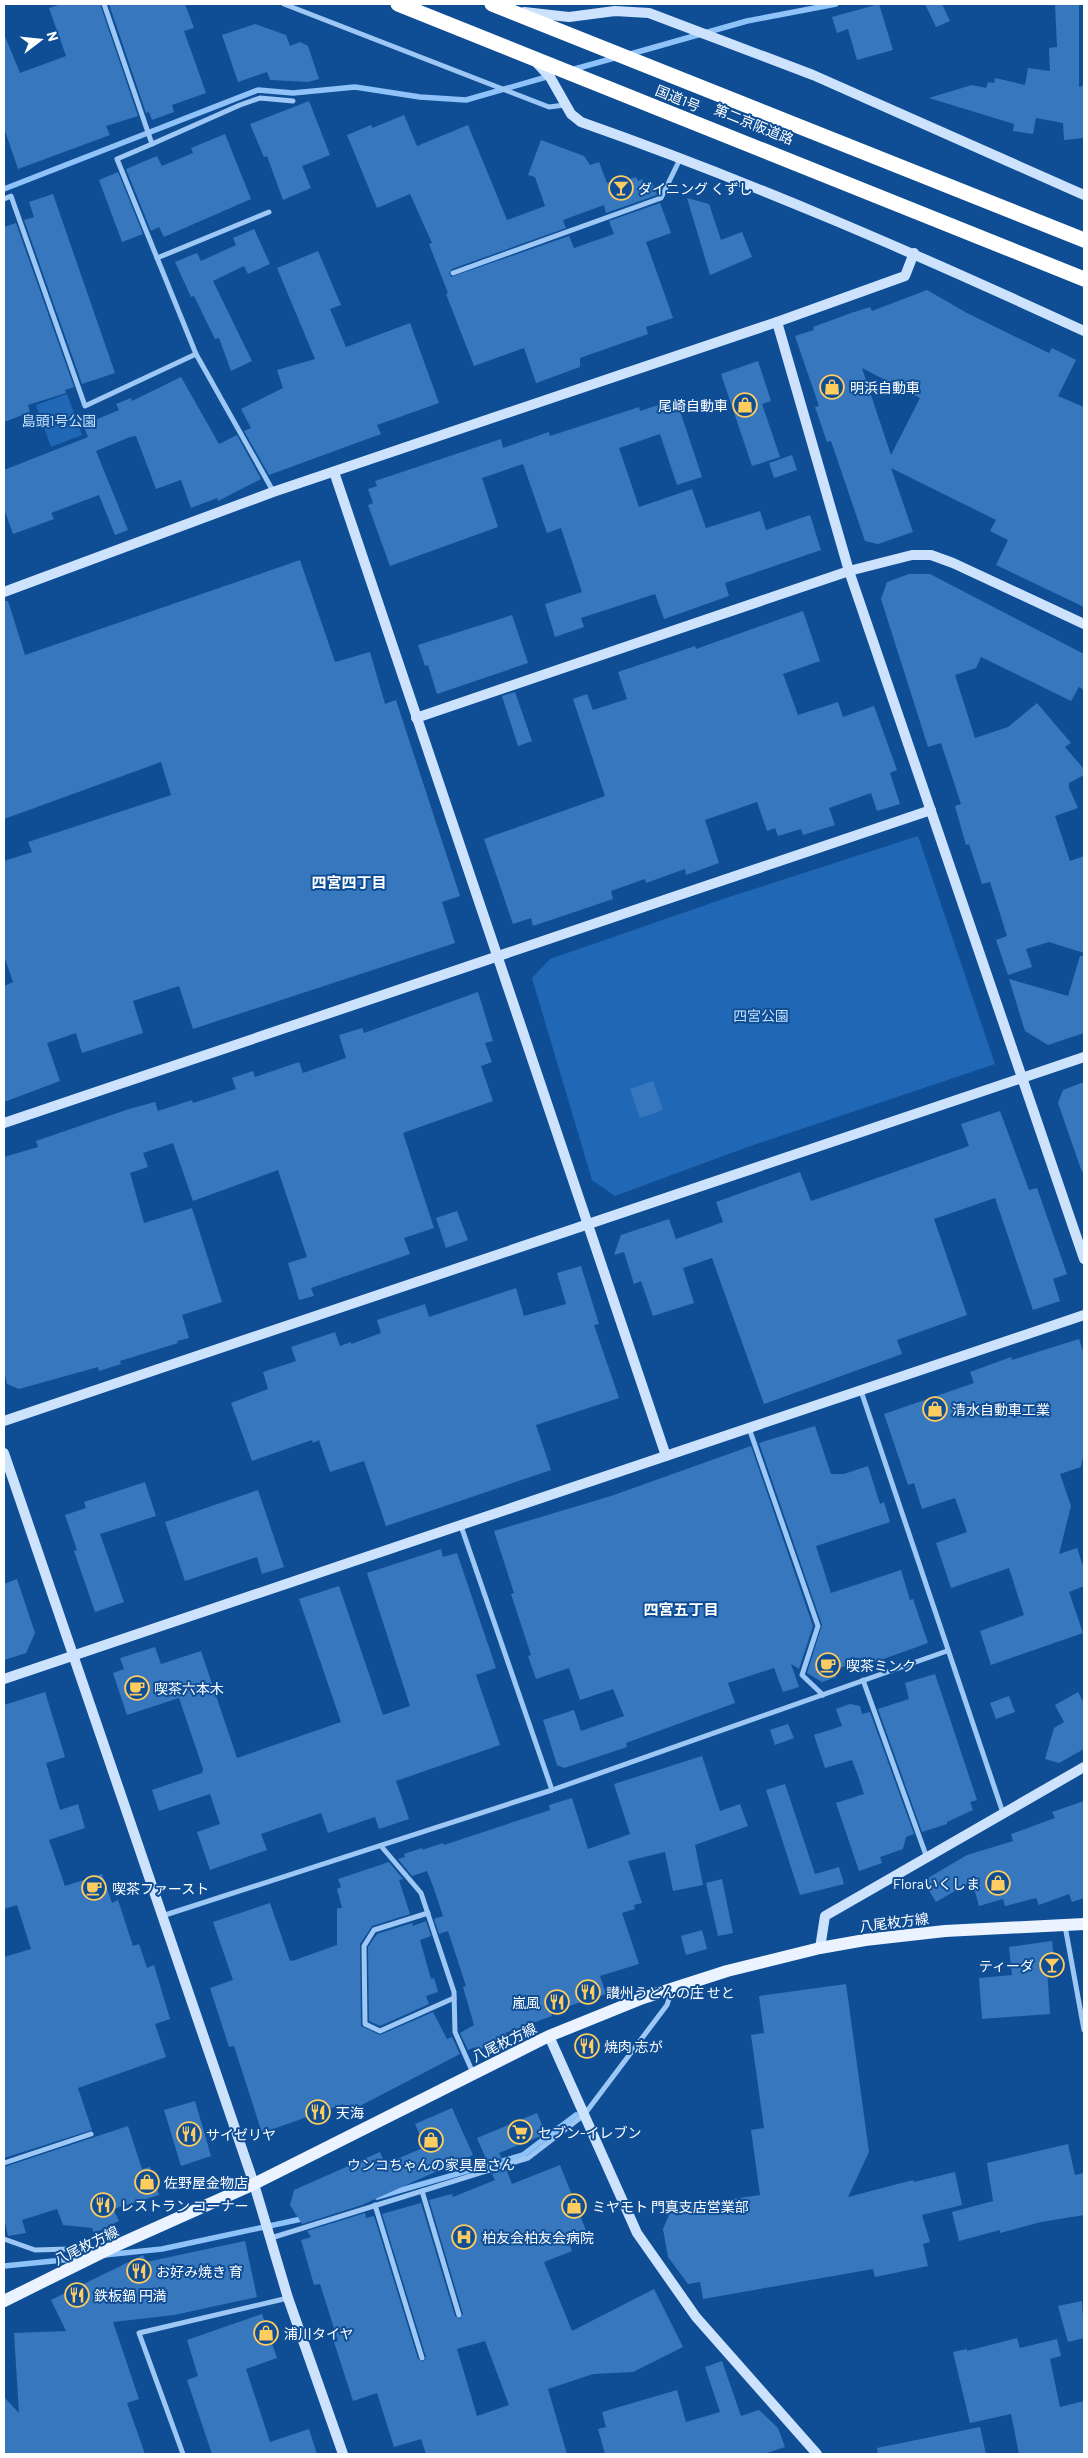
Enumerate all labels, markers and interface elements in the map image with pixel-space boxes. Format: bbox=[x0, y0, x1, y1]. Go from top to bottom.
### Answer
north arrow bbox=[15, 15, 65, 65]
text: N bbox=[44, 29, 62, 43]
street label: 国道1号 bbox=[653, 81, 703, 115]
street label: 第二京阪道路 bbox=[712, 100, 796, 148]
bar icon: ダイニング くずし bbox=[608, 175, 634, 201]
place label: ダイニング くずし bbox=[638, 180, 753, 197]
shop icon: 明浜自動車 bbox=[819, 374, 845, 400]
place label: 明浜自動車 bbox=[850, 379, 920, 396]
shop icon: 尾崎自動車 bbox=[732, 392, 758, 418]
place label: 尾崎自動車 bbox=[658, 397, 728, 414]
park label: 島頭1号公園 bbox=[22, 412, 96, 429]
district label: 四宮四丁目 bbox=[311, 873, 387, 891]
park label: 四宮公園 bbox=[733, 1007, 789, 1024]
shop icon: 清水自動車工業 bbox=[922, 1396, 948, 1422]
place label: 清水自動車工業 bbox=[952, 1401, 1050, 1418]
district label: 四宮五丁目 bbox=[643, 1600, 719, 1618]
cafe icon: 喫茶ミンク bbox=[815, 1652, 841, 1678]
place label: 喫茶ミンク bbox=[846, 1657, 916, 1674]
cafe icon: 喫茶六本木 bbox=[124, 1675, 150, 1701]
place label: 喫茶六本木 bbox=[154, 1680, 224, 1697]
shop icon: Floraいくしま bbox=[985, 1870, 1011, 1896]
cafe icon: 喫茶ファースト bbox=[81, 1875, 107, 1901]
place label: Floraいくしま bbox=[893, 1875, 980, 1892]
place label: 喫茶ファースト bbox=[112, 1880, 209, 1897]
street label: 八尾枚方線 bbox=[858, 1909, 930, 1935]
bar icon: ティーダ bbox=[1039, 1952, 1065, 1978]
place label: ティーダ bbox=[979, 1957, 1034, 1974]
restaurant icon: 讃州うどんの庄 せと bbox=[575, 1979, 601, 2005]
place label: 讃州うどんの庄 せと bbox=[606, 1984, 735, 2001]
restaurant icon: 嵐風 bbox=[544, 1989, 570, 2015]
place label: 嵐風 bbox=[512, 1994, 540, 2011]
street label: 八尾枚方線 bbox=[469, 2019, 539, 2065]
restaurant icon: 焼肉 志が bbox=[574, 2033, 600, 2059]
place label: 焼肉 志が bbox=[604, 2038, 663, 2055]
restaurant icon: 天海 bbox=[305, 2099, 331, 2125]
place label: 天海 bbox=[336, 2104, 364, 2121]
supermarket icon: セブン-イレブン bbox=[507, 2119, 533, 2145]
restaurant icon: サイゼリヤ bbox=[176, 2121, 202, 2147]
place label: セブン-イレブン bbox=[538, 2124, 642, 2141]
place label: サイゼリヤ bbox=[206, 2126, 276, 2143]
shop icon: ウンコちゃんの家具屋さん bbox=[418, 2127, 444, 2153]
place label: ウンコちゃんの家具屋さん bbox=[347, 2156, 515, 2173]
shop icon: 佐野屋金物店 bbox=[134, 2169, 160, 2195]
place label: 佐野屋金物店 bbox=[164, 2174, 248, 2191]
restaurant icon: レストラン コーナー bbox=[90, 2192, 116, 2218]
shop icon: ミヤモト 門真支店営業部 bbox=[561, 2193, 587, 2219]
place label: レストラン コーナー bbox=[120, 2197, 249, 2214]
place label: ミヤモト 門真支店営業部 bbox=[592, 2198, 749, 2215]
street label: 八尾枚方線 bbox=[51, 2222, 121, 2268]
hospital icon: 柏友会柏友会病院 bbox=[451, 2224, 477, 2250]
place label: 柏友会柏友会病院 bbox=[482, 2229, 594, 2246]
restaurant icon: お好み焼き 育 bbox=[126, 2258, 152, 2284]
place label: お好み焼き 育 bbox=[156, 2263, 243, 2280]
restaurant icon: 鉄板鍋 円満 bbox=[64, 2282, 90, 2308]
place label: 鉄板鍋 円満 bbox=[94, 2287, 167, 2304]
shop icon: 浦川タイヤ bbox=[253, 2320, 279, 2346]
place label: 浦川タイヤ bbox=[284, 2325, 354, 2342]

